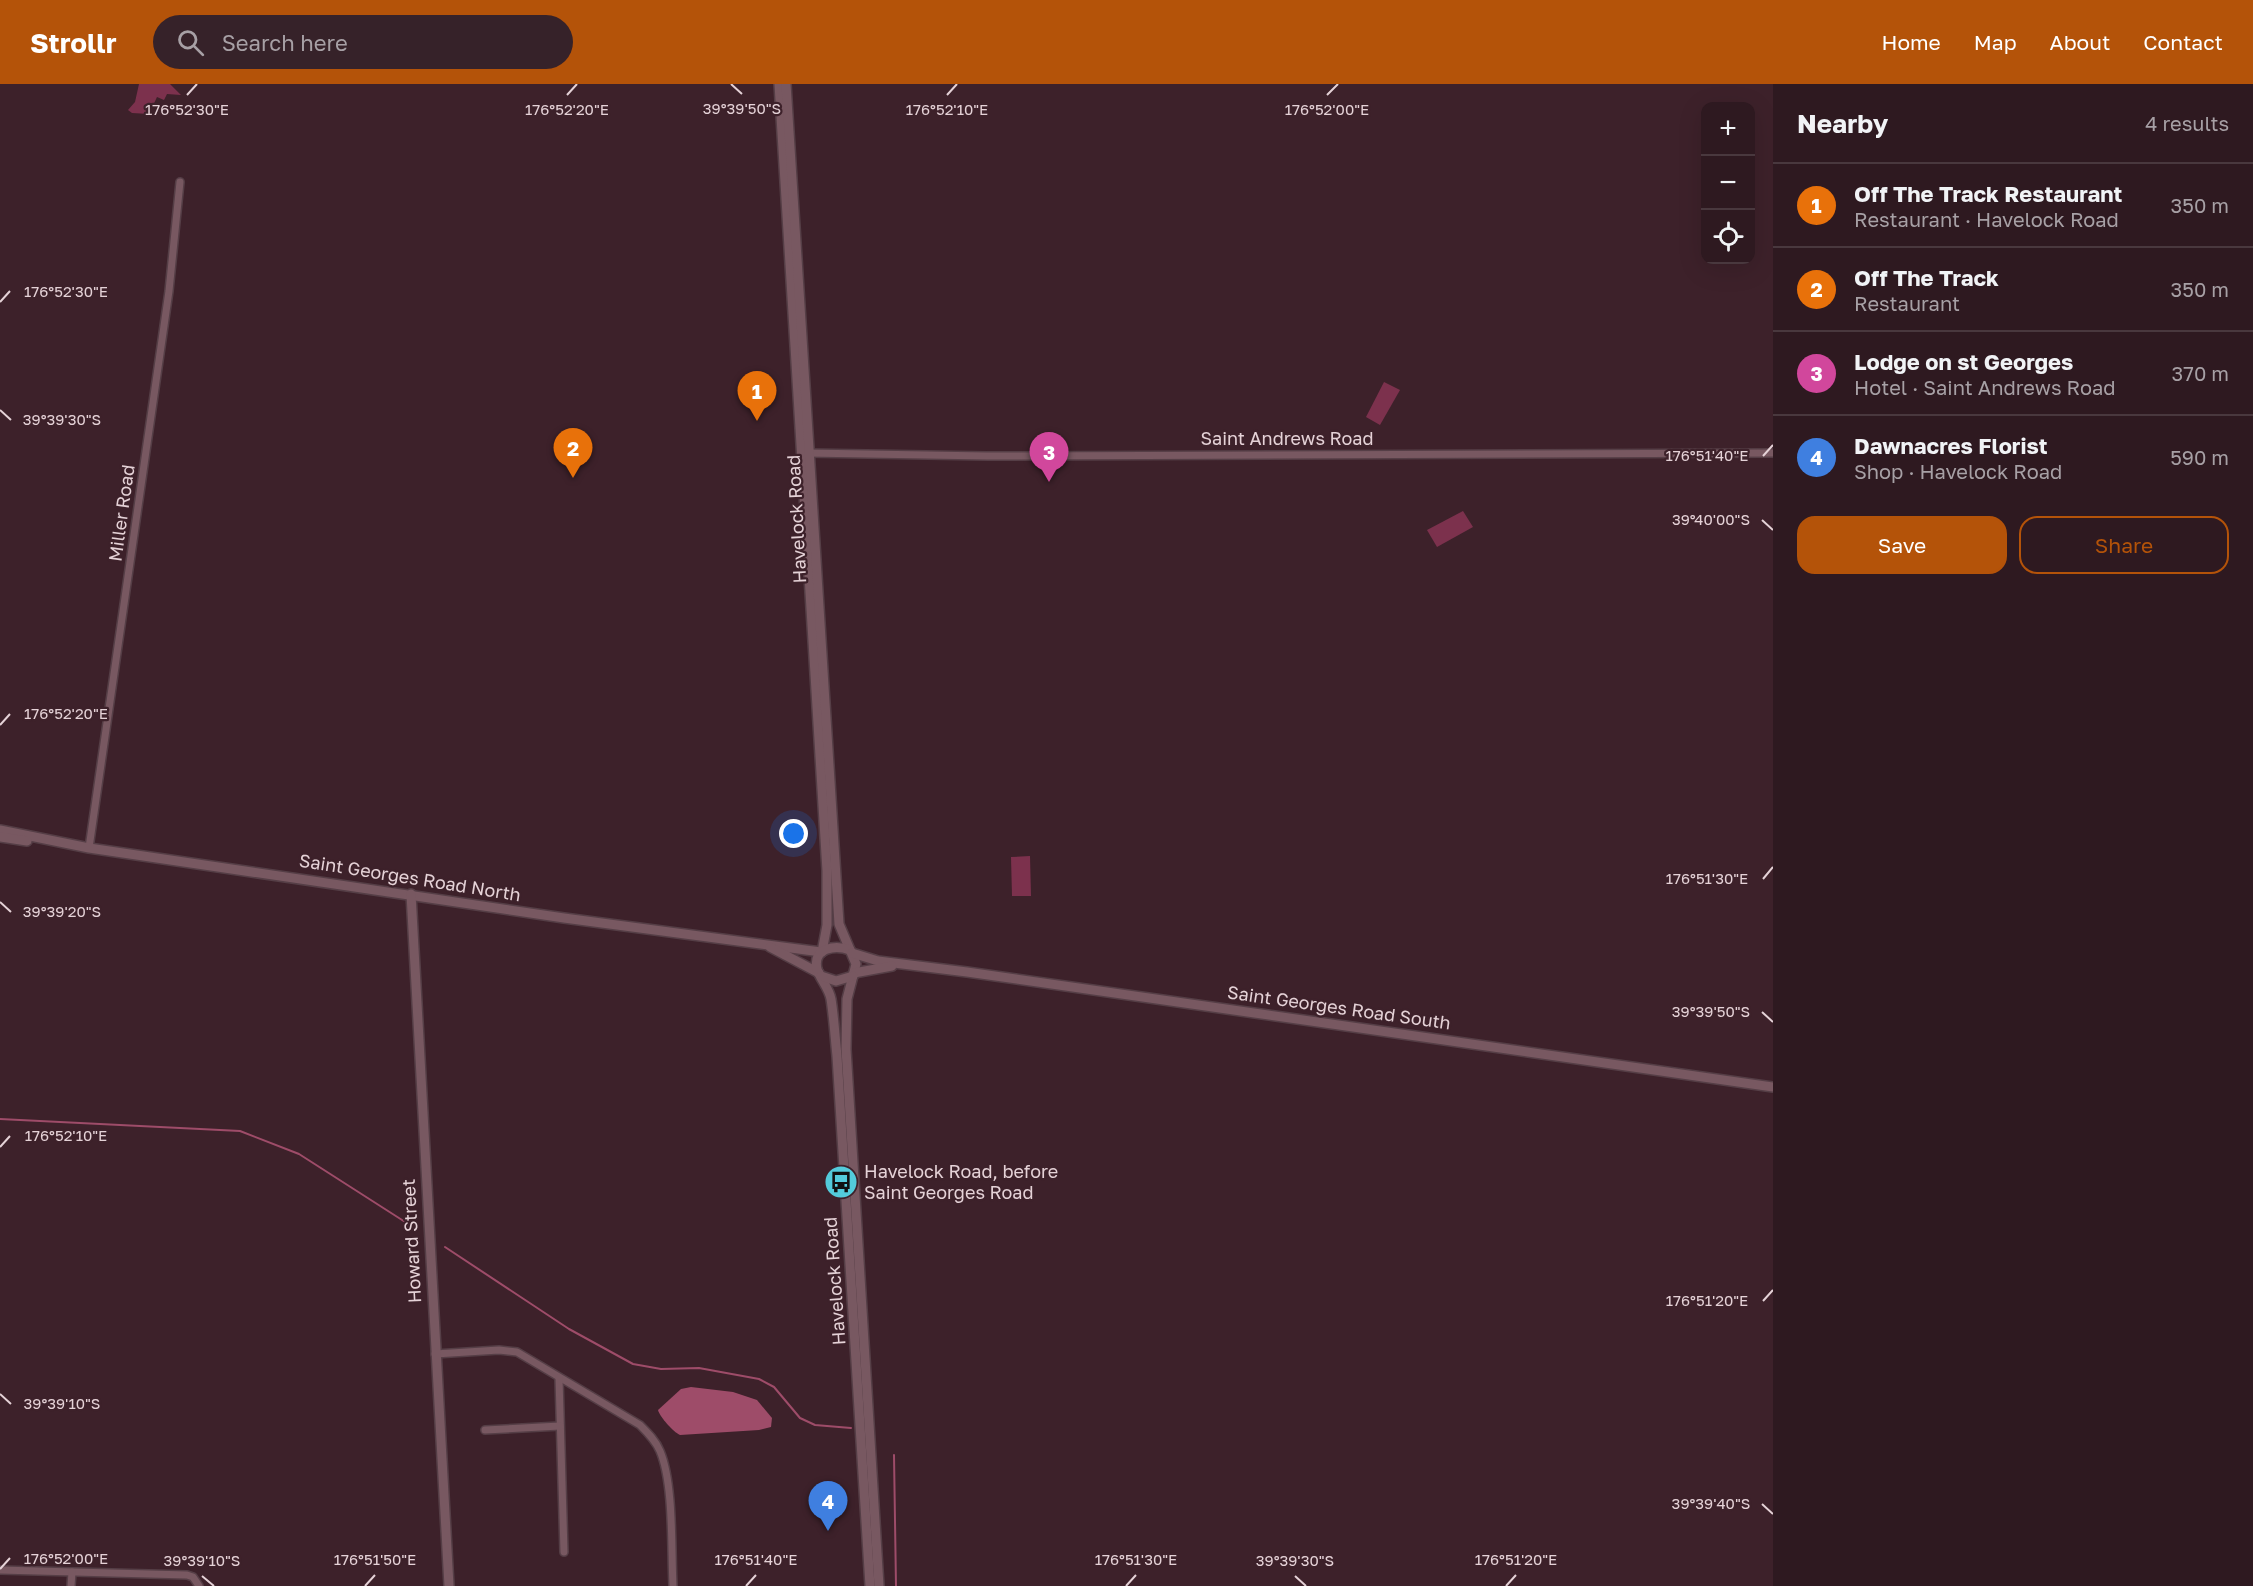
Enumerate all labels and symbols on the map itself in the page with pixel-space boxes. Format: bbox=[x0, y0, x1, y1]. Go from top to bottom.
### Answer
text: 39°39'50"S bbox=[703, 99, 781, 117]
text: 176°52'30"E bbox=[145, 100, 229, 118]
text: 176°52'20"E bbox=[525, 100, 609, 118]
text: 176°52'10"E bbox=[906, 100, 988, 118]
text: 176°52'00"E bbox=[1285, 100, 1369, 118]
text: 176°52'30"E bbox=[24, 282, 108, 300]
pin: 1 bbox=[738, 372, 777, 421]
text: 39°39'30"S bbox=[23, 410, 101, 428]
street label: Saint Andrews Road bbox=[1200, 427, 1374, 449]
pin: 2 bbox=[554, 428, 592, 478]
pin: 3 bbox=[1030, 432, 1068, 482]
text: 176°51'40"E bbox=[1666, 446, 1748, 464]
street label: Havelock Road bbox=[782, 454, 810, 584]
street label: Miller Road bbox=[103, 463, 139, 563]
text: 39°40'00"S bbox=[1672, 510, 1750, 528]
text: 176°52'20"E bbox=[24, 704, 108, 722]
your location bbox=[779, 819, 808, 848]
street label: Saint Georges Road North bbox=[298, 849, 523, 905]
text: 176°51'30"E bbox=[1666, 869, 1748, 887]
text: 39°39'20"S bbox=[23, 902, 101, 920]
street label: Saint Georges Road South bbox=[1226, 980, 1452, 1034]
text: 39°39'50"S bbox=[1672, 1002, 1750, 1020]
text: 176°52'10"E bbox=[25, 1126, 107, 1144]
place label: Havelock Road, before Saint Georges Road bbox=[864, 1160, 1058, 1203]
bus stop icon: Havelock Road, before Saint Georges Road bbox=[823, 1164, 859, 1200]
street label: Howard Street bbox=[397, 1178, 425, 1304]
street label: Havelock Road bbox=[819, 1216, 849, 1346]
text: 176°51'20"E bbox=[1666, 1291, 1748, 1309]
text: 39°39'10"S bbox=[24, 1394, 100, 1412]
pin: 4 bbox=[808, 1482, 848, 1531]
text: 39°39'40"S bbox=[1672, 1494, 1750, 1512]
text: 176°52'00"E bbox=[24, 1549, 108, 1567]
text: 176°51'50"E bbox=[334, 1550, 416, 1568]
text: 176°51'40"E bbox=[715, 1550, 797, 1568]
text: 176°51'30"E bbox=[1095, 1550, 1177, 1568]
text: 176°51'20"E bbox=[1475, 1550, 1557, 1568]
text: 39°39'10"S bbox=[164, 1551, 240, 1569]
text: 39°39'30"S bbox=[1256, 1551, 1334, 1569]

